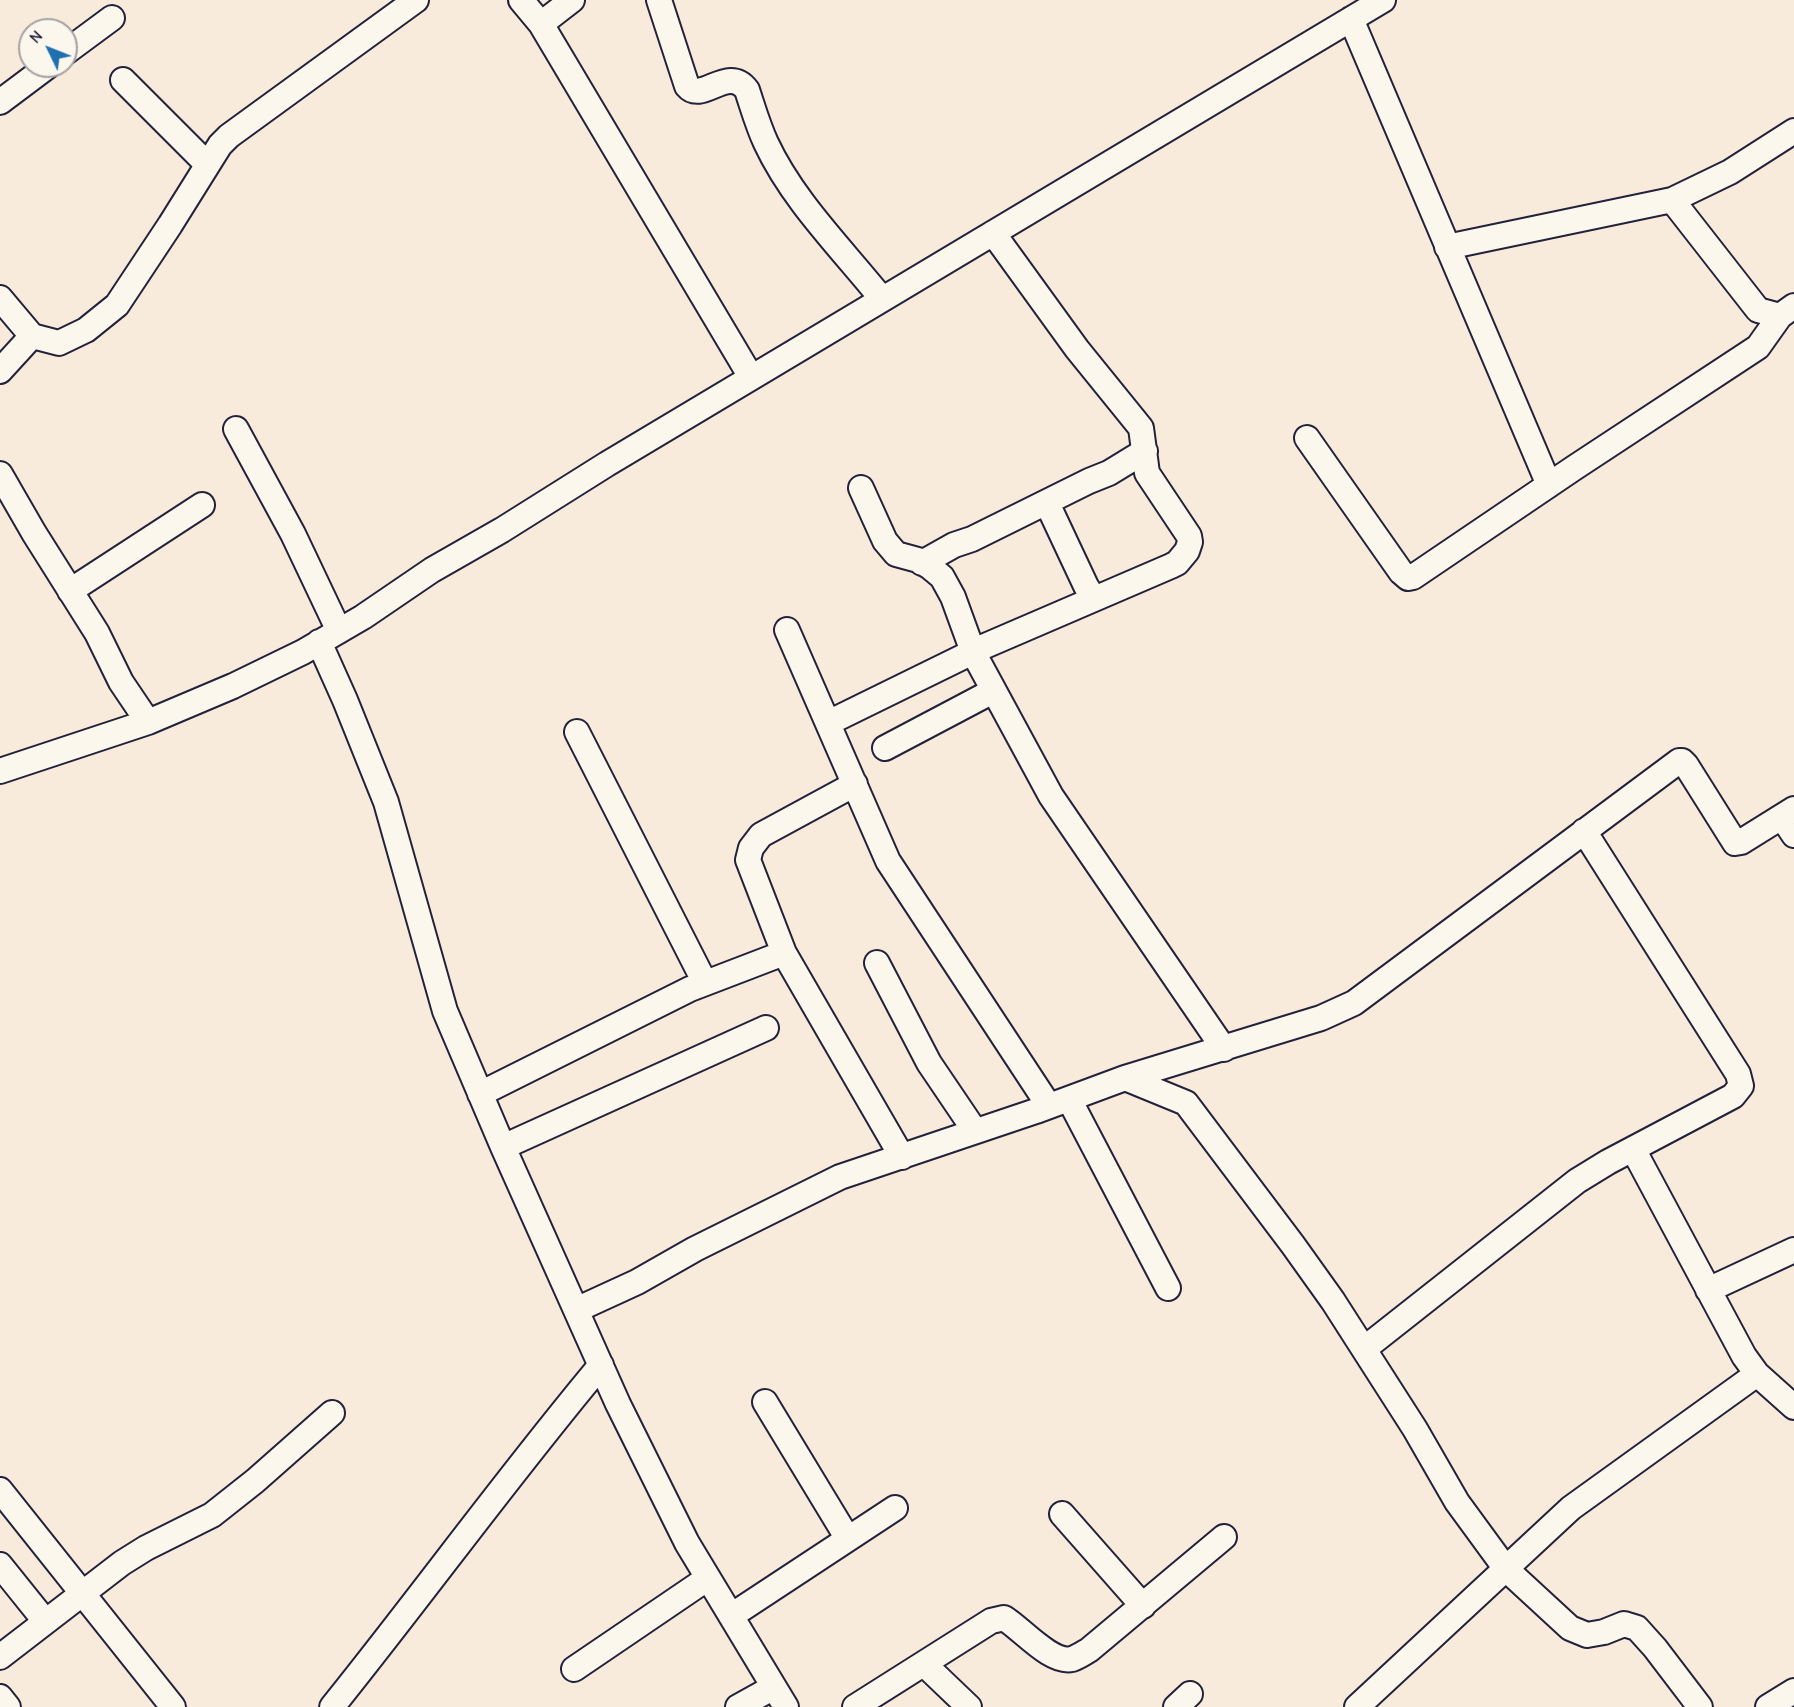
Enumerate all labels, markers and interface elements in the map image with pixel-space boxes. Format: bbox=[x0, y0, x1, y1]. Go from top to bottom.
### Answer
north arrow bbox=[18, 18, 78, 78]
text: N bbox=[26, 27, 46, 47]

